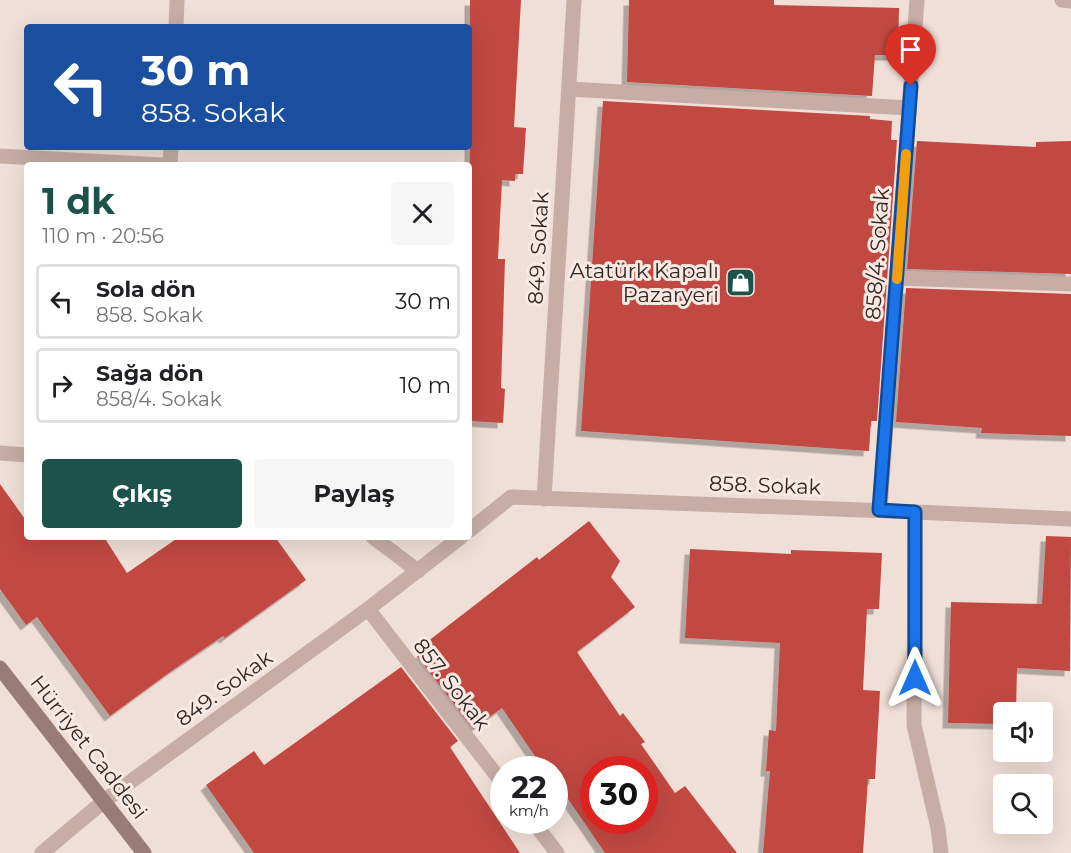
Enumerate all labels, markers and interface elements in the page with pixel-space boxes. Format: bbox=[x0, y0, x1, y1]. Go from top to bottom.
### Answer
pin bbox=[885, 24, 936, 86]
icon: arrive bbox=[894, 33, 927, 66]
text: 30 m bbox=[141, 44, 250, 96]
icon: left bbox=[42, 48, 120, 126]
text: 858. Sokak bbox=[141, 96, 285, 129]
text: 1 dk bbox=[42, 179, 115, 223]
button: close bbox=[391, 182, 454, 245]
street label: 858/4. Sokak bbox=[860, 187, 894, 321]
street label: 849. Sokak bbox=[523, 190, 553, 305]
text: 110 m · 20:56 bbox=[42, 224, 164, 248]
place label: Atatürk Kapalı Pazaryeri bbox=[570, 258, 719, 307]
shop icon: Atatürk Kapalı Pazaryeri bbox=[724, 266, 756, 298]
text: Sola dön bbox=[96, 276, 196, 303]
icon: left bbox=[45, 285, 78, 318]
text: 30 m bbox=[395, 288, 451, 315]
text: 858. Sokak bbox=[96, 303, 203, 327]
text: Sağa dön bbox=[96, 360, 204, 387]
icon: right bbox=[45, 369, 78, 402]
text: 10 m bbox=[399, 372, 451, 399]
text: 858/4. Sokak bbox=[96, 387, 222, 411]
button: Çıkış bbox=[42, 459, 242, 528]
button: Paylaş bbox=[254, 459, 454, 528]
street label: 858. Sokak bbox=[708, 471, 822, 499]
street label: 857. Sokak bbox=[408, 633, 496, 735]
street label: 849. Sokak bbox=[171, 644, 277, 731]
position arrow bbox=[883, 646, 947, 710]
street label: Hürriyet Caddesi bbox=[25, 670, 153, 824]
map controls bbox=[993, 702, 1053, 834]
button: sound bbox=[993, 702, 1053, 762]
speed limit sign: 30 bbox=[580, 756, 658, 834]
text: 22 bbox=[511, 769, 547, 806]
button: search bbox=[993, 774, 1053, 834]
text: km/h bbox=[509, 801, 549, 820]

